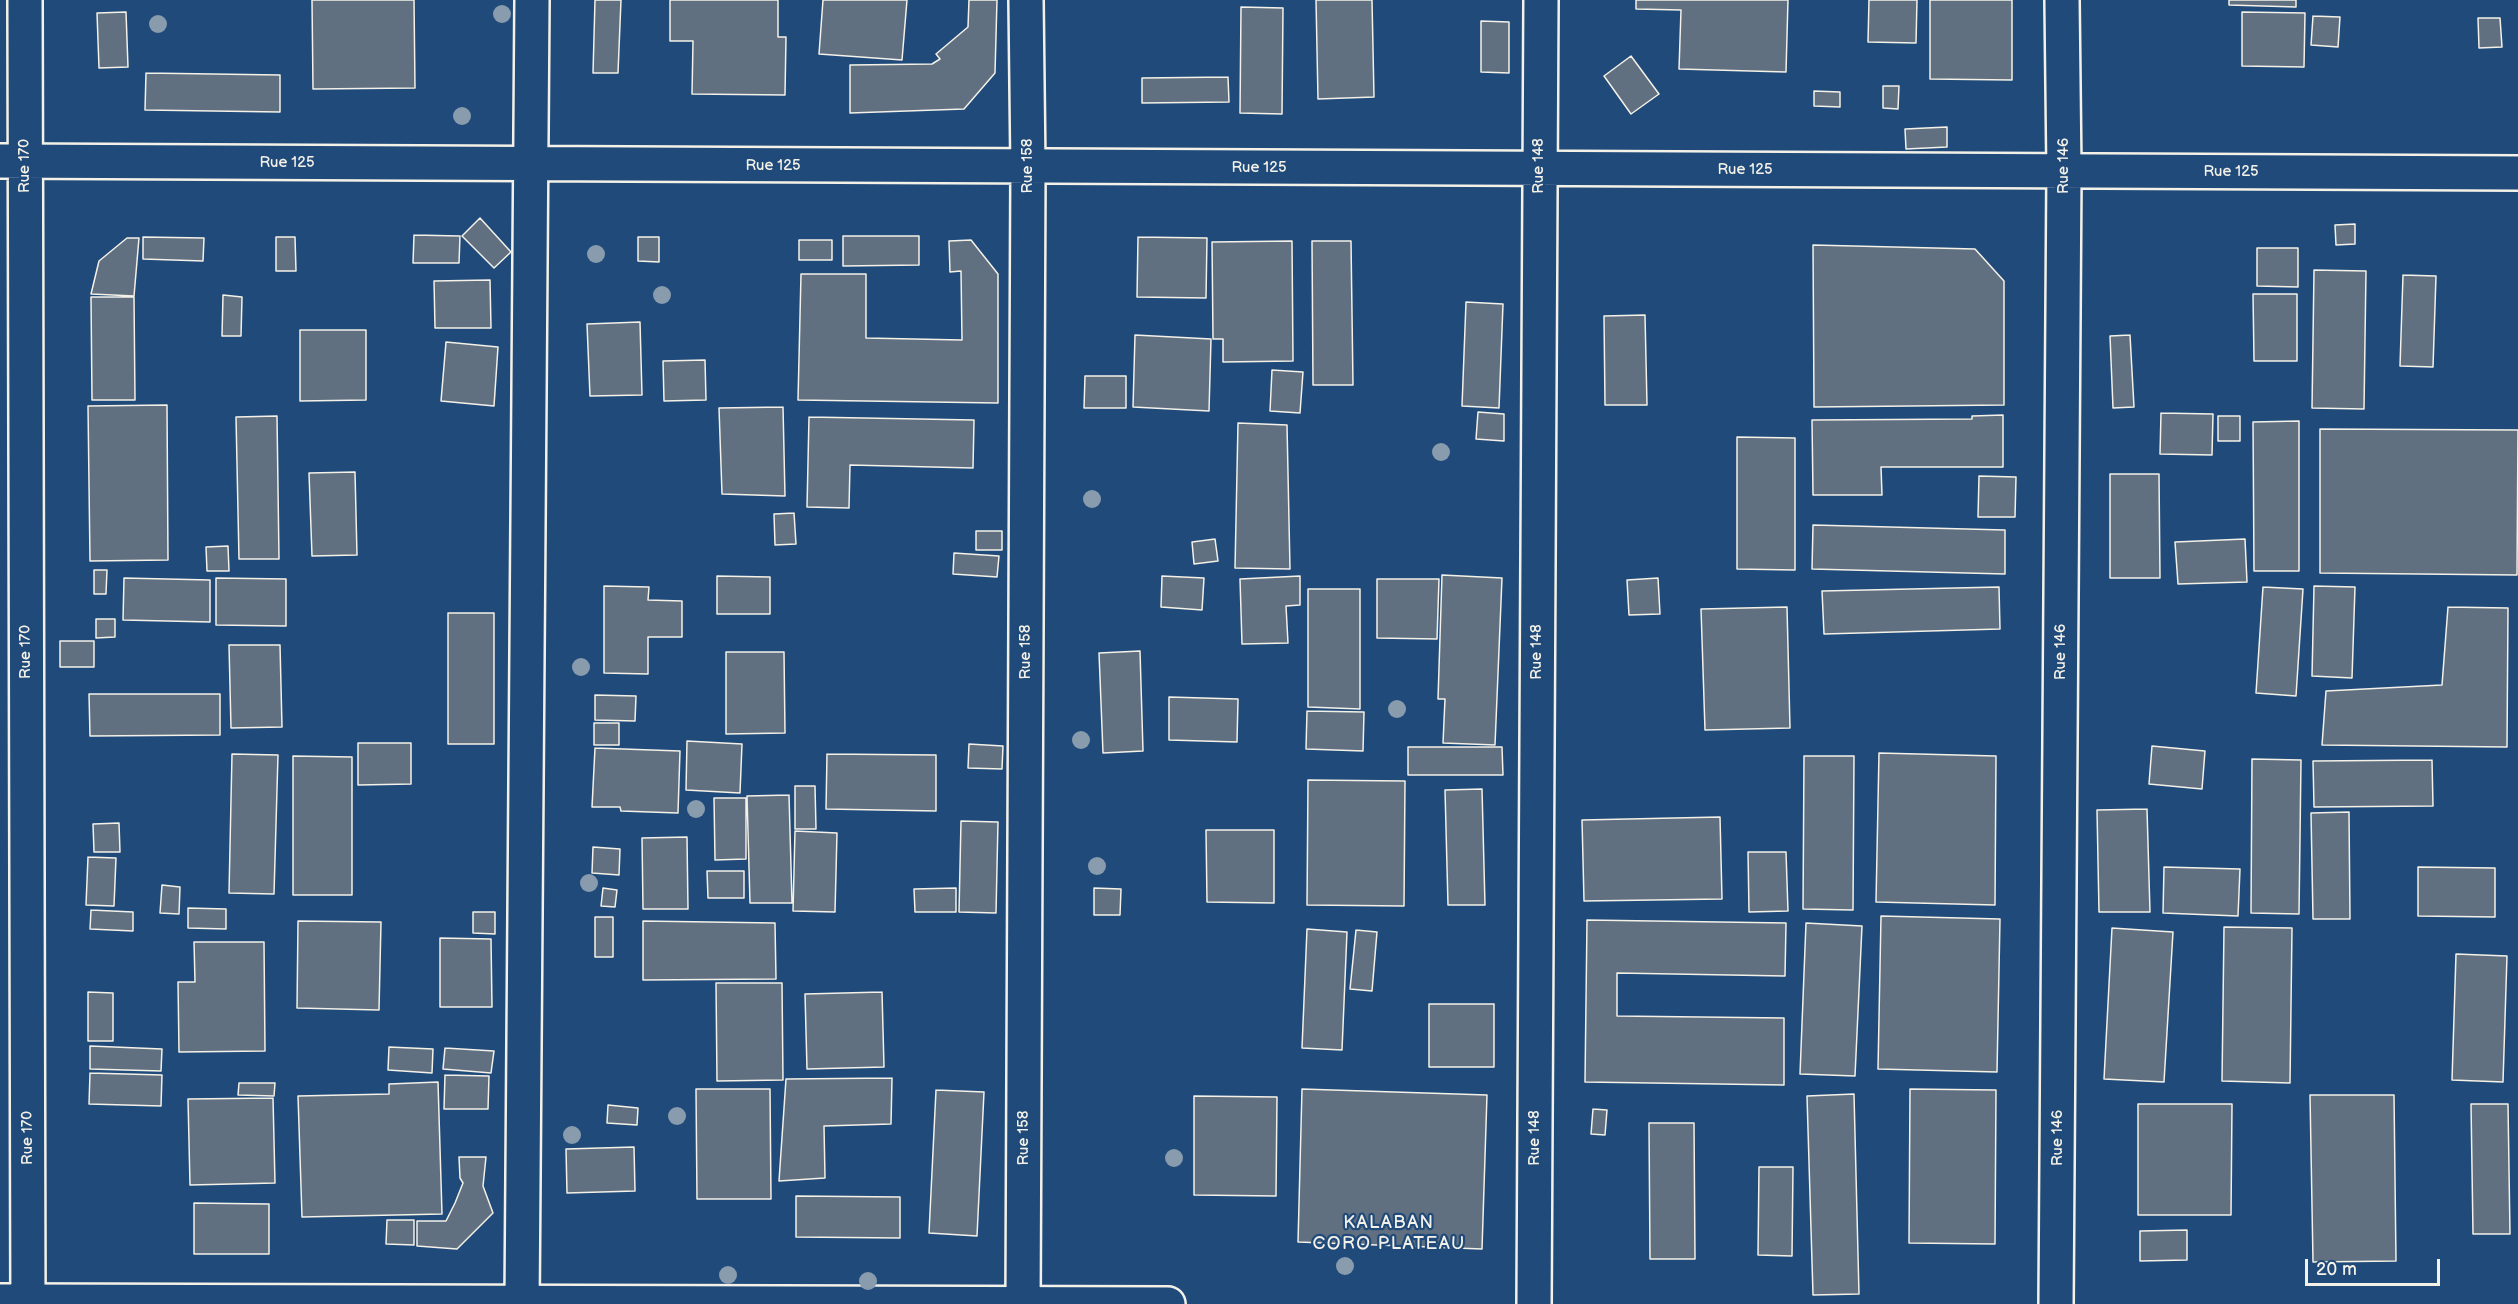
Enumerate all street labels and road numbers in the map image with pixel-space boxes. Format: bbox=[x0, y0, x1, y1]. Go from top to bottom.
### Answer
street label: Rue 158 bbox=[1019, 138, 1037, 194]
street label: Rue 148 bbox=[1530, 138, 1548, 194]
street label: Rue 146 bbox=[2055, 138, 2073, 194]
street label: Rue 170 bbox=[16, 139, 34, 193]
street label: Rue 125 bbox=[259, 154, 315, 172]
street label: Rue 125 bbox=[745, 157, 801, 175]
street label: Rue 125 bbox=[1231, 159, 1287, 177]
street label: Rue 125 bbox=[1717, 161, 1773, 179]
street label: Rue 125 bbox=[2203, 163, 2259, 181]
street label: Rue 158 bbox=[1017, 624, 1035, 680]
street label: Rue 148 bbox=[1528, 624, 1546, 680]
street label: Rue 146 bbox=[2052, 624, 2070, 680]
street label: Rue 170 bbox=[17, 625, 35, 679]
street label: Rue 158 bbox=[1015, 1110, 1033, 1166]
street label: Rue 148 bbox=[1526, 1110, 1544, 1166]
street label: Rue 146 bbox=[2049, 1110, 2067, 1166]
street label: Rue 170 bbox=[19, 1111, 37, 1165]

